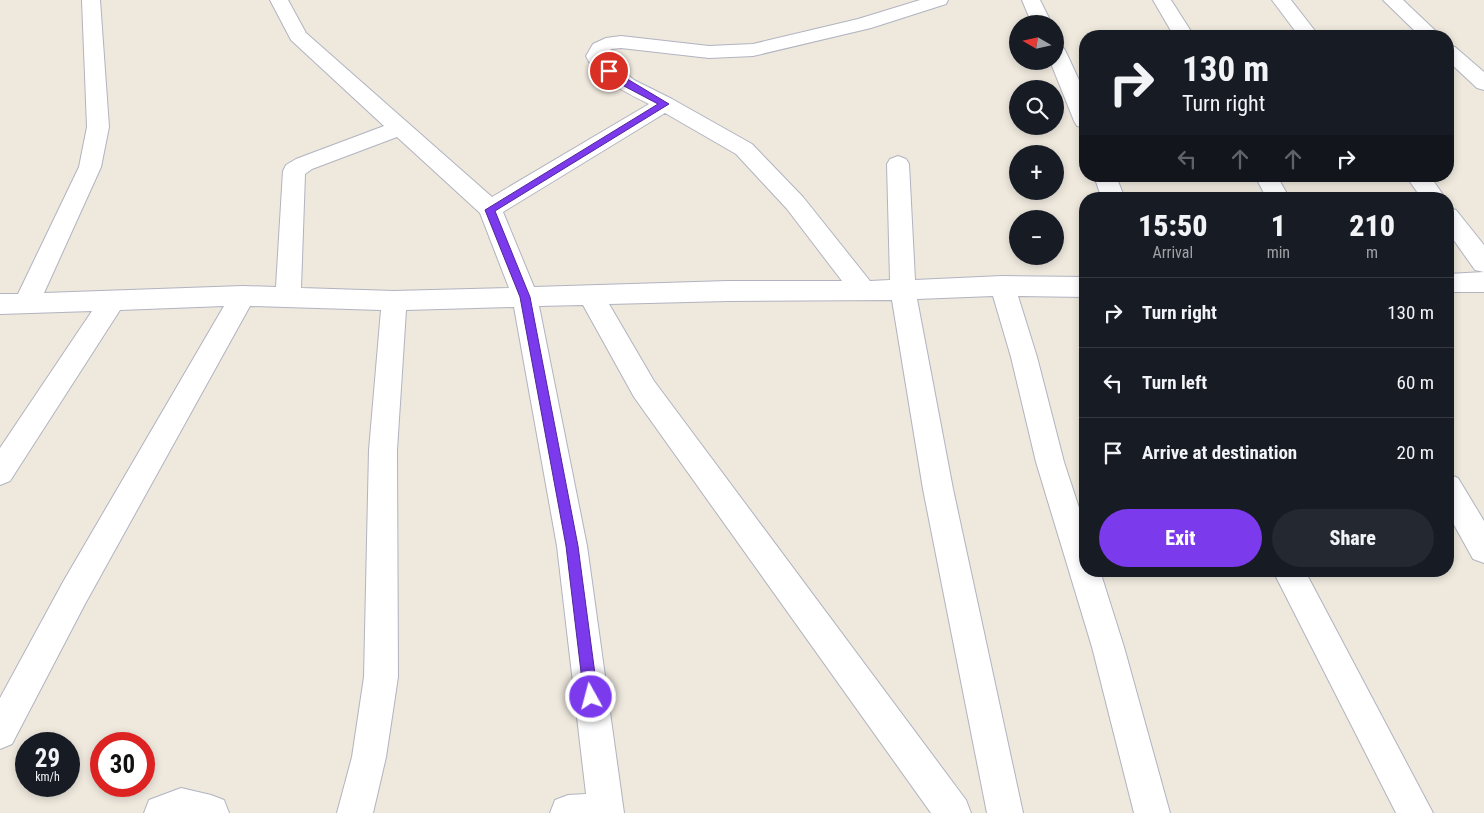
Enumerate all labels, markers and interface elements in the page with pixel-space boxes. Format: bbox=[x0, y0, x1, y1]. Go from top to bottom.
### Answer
north arrow bbox=[1009, 15, 1064, 70]
map controls bbox=[1009, 15, 1064, 265]
text: 130 m bbox=[1182, 49, 1269, 90]
pin bbox=[588, 50, 630, 92]
icon: right bbox=[1099, 50, 1164, 115]
icon: arrive bbox=[595, 57, 623, 85]
button: search bbox=[1009, 80, 1064, 135]
text: Turn right bbox=[1182, 91, 1265, 116]
button: + bbox=[1009, 145, 1064, 200]
icon: left bbox=[1173, 145, 1201, 173]
icon: ahead bbox=[1226, 145, 1254, 173]
icon: ahead bbox=[1279, 145, 1307, 173]
icon: right bbox=[1332, 145, 1360, 173]
text: 15:50 bbox=[1138, 208, 1208, 243]
text: 1 bbox=[1271, 208, 1286, 243]
text: 210 bbox=[1349, 208, 1395, 243]
button: − bbox=[1009, 210, 1064, 265]
text: Arrival bbox=[1152, 243, 1193, 262]
text: min bbox=[1267, 243, 1290, 262]
text: m bbox=[1366, 243, 1378, 262]
icon: right bbox=[1099, 299, 1127, 327]
text: Turn right bbox=[1142, 301, 1217, 324]
text: 130 m bbox=[1387, 301, 1434, 324]
icon: left bbox=[1099, 369, 1127, 397]
text: Turn left bbox=[1142, 371, 1207, 394]
text: 60 m bbox=[1397, 371, 1434, 394]
icon: arrive bbox=[1099, 439, 1127, 467]
text: Arrive at destination bbox=[1142, 441, 1297, 464]
text: 20 m bbox=[1397, 441, 1434, 464]
button: Exit bbox=[1099, 509, 1262, 567]
button: Share bbox=[1272, 509, 1434, 567]
position arrow bbox=[564, 670, 616, 722]
speed limit sign: 30 bbox=[90, 732, 155, 797]
text: 29 bbox=[35, 744, 60, 773]
text: km/h bbox=[35, 770, 60, 784]

